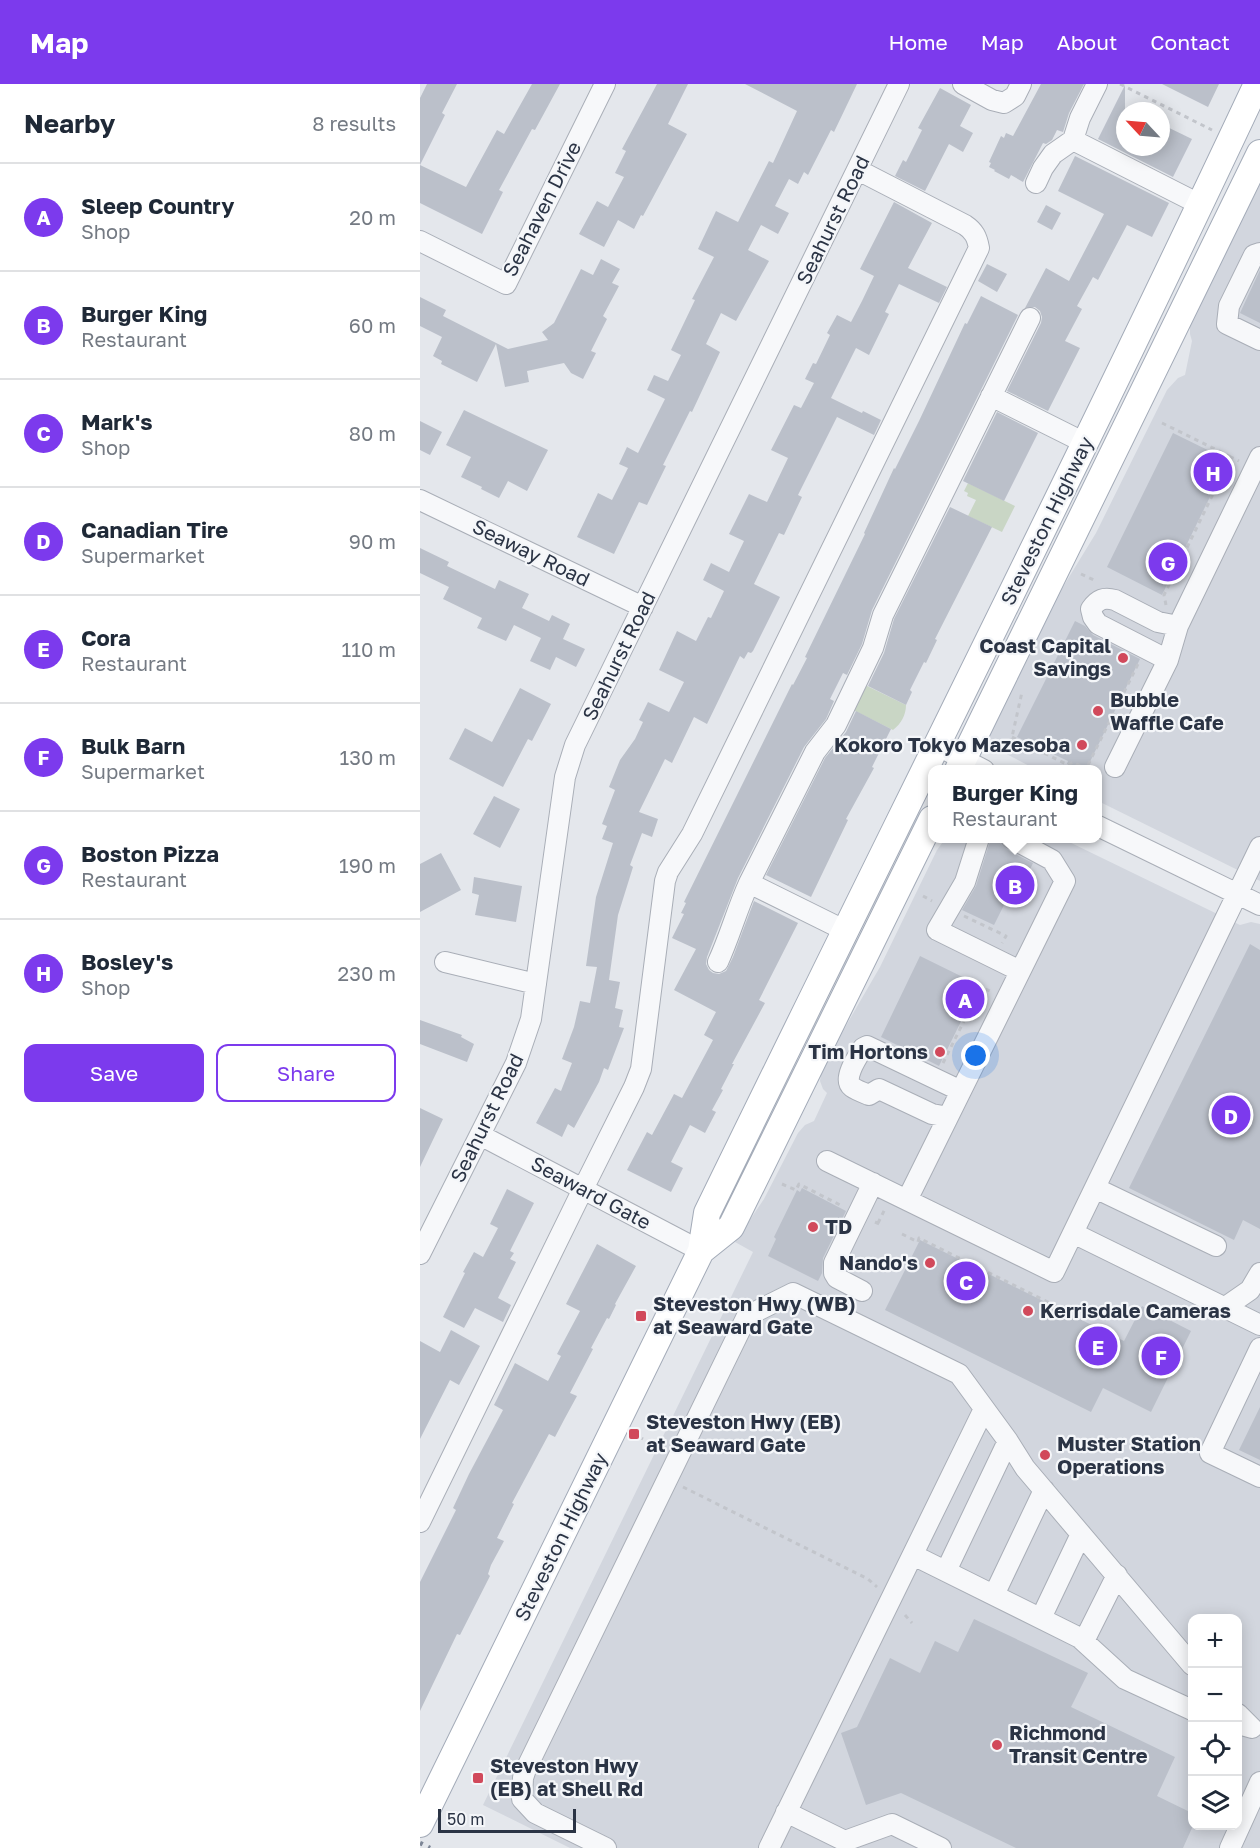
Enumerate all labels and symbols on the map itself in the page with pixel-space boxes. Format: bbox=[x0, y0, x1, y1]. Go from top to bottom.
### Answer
north arrow bbox=[1116, 102, 1170, 156]
street label: Seahaven Drive bbox=[497, 137, 585, 280]
street label: Seahurst Road bbox=[791, 151, 874, 288]
street label: Steveston Highway bbox=[995, 432, 1097, 609]
pin: H bbox=[1194, 450, 1232, 494]
street label: Seaway Road bbox=[469, 513, 594, 591]
pin: G bbox=[1148, 540, 1188, 584]
street label: Seahurst Road bbox=[577, 587, 660, 724]
place label: Coast Capital Savings bbox=[979, 633, 1111, 680]
marker: Coast Capital Savings bbox=[1116, 651, 1130, 665]
place label: Bubble Waffle Cafe bbox=[1110, 687, 1224, 734]
marker: Bubble Waffle Cafe bbox=[1091, 704, 1105, 718]
place label: Kokoro Tokyo Mazesoba bbox=[834, 732, 1070, 756]
marker: Kokoro Tokyo Mazesoba bbox=[1075, 738, 1089, 752]
pin: B bbox=[996, 862, 1034, 908]
pin: A bbox=[946, 976, 984, 1022]
place label: Tim Hortons bbox=[808, 1039, 928, 1063]
your location bbox=[961, 1041, 990, 1070]
marker: Tim Hortons bbox=[933, 1045, 947, 1059]
street label: Seahurst Road bbox=[445, 1049, 528, 1186]
pin: D bbox=[1212, 1092, 1250, 1138]
street label: Seaward Gate bbox=[527, 1150, 656, 1234]
place label: TD bbox=[825, 1214, 852, 1238]
marker: TD bbox=[806, 1220, 820, 1234]
place label: Nando's bbox=[839, 1250, 918, 1274]
marker: Nando's bbox=[923, 1256, 937, 1270]
pin: C bbox=[946, 1258, 986, 1304]
place label: Steveston Hwy (WB) at Seaward Gate bbox=[653, 1291, 856, 1338]
place label: Kerrisdale Cameras bbox=[1040, 1298, 1231, 1322]
marker: Kerrisdale Cameras bbox=[1021, 1304, 1035, 1318]
marker: Steveston Hwy (WB) at Seaward Gate bbox=[634, 1309, 648, 1323]
pin: E bbox=[1078, 1324, 1118, 1368]
pin: F bbox=[1142, 1334, 1180, 1378]
place label: Steveston Hwy (EB) at Seaward Gate bbox=[646, 1409, 841, 1456]
marker: Steveston Hwy (EB) at Seaward Gate bbox=[627, 1427, 641, 1441]
place label: Muster Station Operations bbox=[1057, 1431, 1201, 1478]
street label: Steveston Highway bbox=[509, 1448, 611, 1625]
marker: Muster Station Operations bbox=[1038, 1448, 1052, 1462]
place label: Richmond Transit Centre bbox=[1009, 1720, 1148, 1767]
marker: Richmond Transit Centre bbox=[990, 1738, 1004, 1752]
place label: Steveston Hwy (EB) at Shell Rd bbox=[490, 1753, 643, 1800]
marker: Steveston Hwy (EB) at Shell Rd bbox=[471, 1771, 485, 1785]
scale bar bbox=[438, 1806, 576, 1834]

